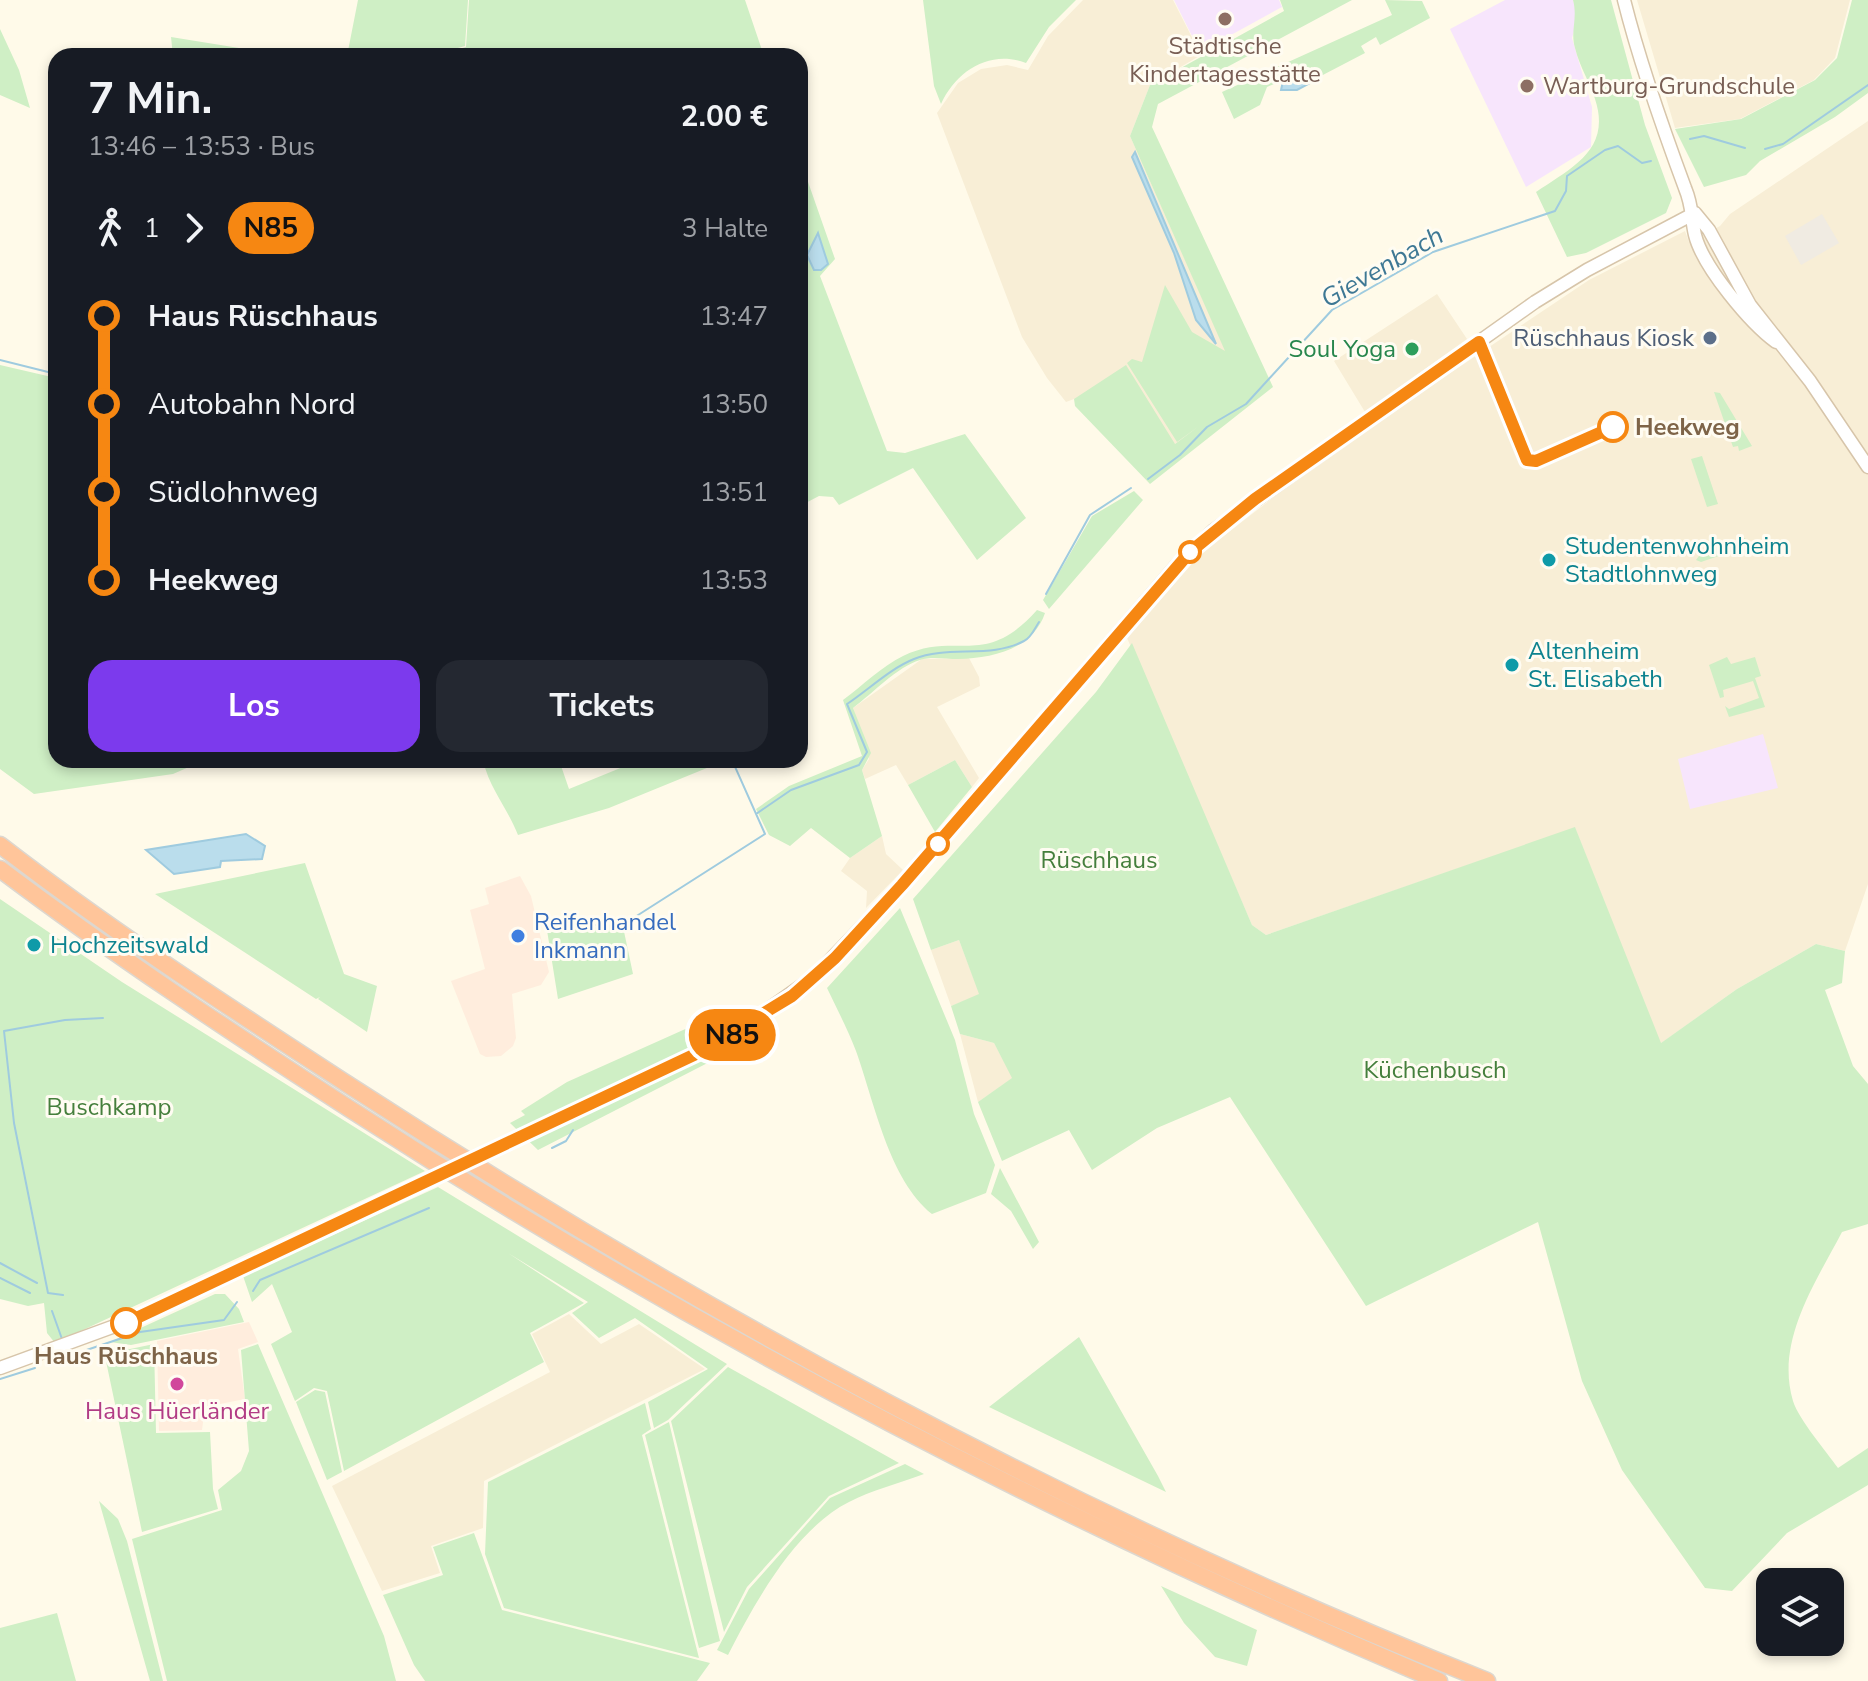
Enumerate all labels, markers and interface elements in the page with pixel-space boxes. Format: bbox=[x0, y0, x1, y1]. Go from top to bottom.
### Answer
marker: Städtische Kindertagesstätte bbox=[1216, 10, 1234, 28]
place label: Städtische Kindertagesstätte bbox=[1129, 30, 1321, 90]
text: 7 Min. bbox=[88, 69, 212, 129]
place label: Wartburg-Grundschule bbox=[1543, 70, 1795, 102]
marker: Wartburg-Grundschule bbox=[1518, 77, 1536, 95]
text: 2.00 € bbox=[680, 96, 768, 137]
text: 13:46 – 13:53 · Bus bbox=[88, 129, 315, 164]
icon: walk bbox=[88, 206, 132, 250]
icon: forward bbox=[172, 206, 216, 250]
text: N85 bbox=[244, 209, 298, 247]
text: 1 bbox=[144, 211, 160, 246]
text: 3 Halte bbox=[682, 211, 768, 246]
water label: Gievenbach bbox=[1314, 218, 1450, 316]
text: Haus Rüschhaus bbox=[148, 296, 378, 337]
text: 13:47 bbox=[700, 299, 768, 334]
place label: Rüschhaus Kiosk bbox=[1513, 322, 1695, 354]
marker: Rüschhaus Kiosk bbox=[1701, 329, 1719, 347]
place label: Soul Yoga bbox=[1289, 333, 1396, 365]
marker: Soul Yoga bbox=[1403, 340, 1421, 358]
text: Autobahn Nord bbox=[148, 384, 356, 425]
text: 13:50 bbox=[700, 387, 768, 422]
place label: Heekweg bbox=[1635, 411, 1740, 443]
marker: Heekweg bbox=[1598, 412, 1628, 442]
text: Südlohnweg bbox=[148, 472, 319, 513]
text: 13:51 bbox=[700, 475, 768, 510]
place label: Studentenwohnheim Stadtlohnweg bbox=[1565, 530, 1790, 590]
unlabelled marker bbox=[1179, 541, 1201, 563]
marker: Studentenwohnheim Stadtlohnweg bbox=[1540, 551, 1558, 569]
text: Heekweg bbox=[148, 560, 279, 601]
text: 13:53 bbox=[700, 563, 768, 598]
place label: Altenheim St. Elisabeth bbox=[1528, 635, 1663, 695]
marker: Altenheim St. Elisabeth bbox=[1503, 656, 1521, 674]
button: Los bbox=[88, 660, 420, 752]
button: Tickets bbox=[436, 660, 768, 752]
unlabelled marker bbox=[927, 833, 949, 855]
park label: Rüschhaus bbox=[1040, 844, 1158, 876]
place label: Reifenhandel Inkmann bbox=[534, 906, 676, 966]
marker: Reifenhandel Inkmann bbox=[509, 927, 527, 945]
place label: Hochzeitswald bbox=[50, 929, 209, 961]
marker: Hochzeitswald bbox=[25, 936, 43, 954]
line badge: N85 bbox=[686, 1009, 778, 1061]
text: N85 bbox=[705, 1016, 759, 1054]
park label: Küchenbusch bbox=[1363, 1054, 1507, 1086]
park label: Buschkamp bbox=[46, 1091, 172, 1123]
marker: Haus Rüschhaus bbox=[111, 1308, 141, 1338]
place label: Haus Rüschhaus bbox=[34, 1340, 218, 1372]
marker: Haus Hüerländer bbox=[168, 1375, 186, 1393]
place label: Haus Hüerländer bbox=[85, 1395, 269, 1427]
map controls bbox=[1756, 1568, 1844, 1656]
button: layers bbox=[1756, 1568, 1844, 1656]

